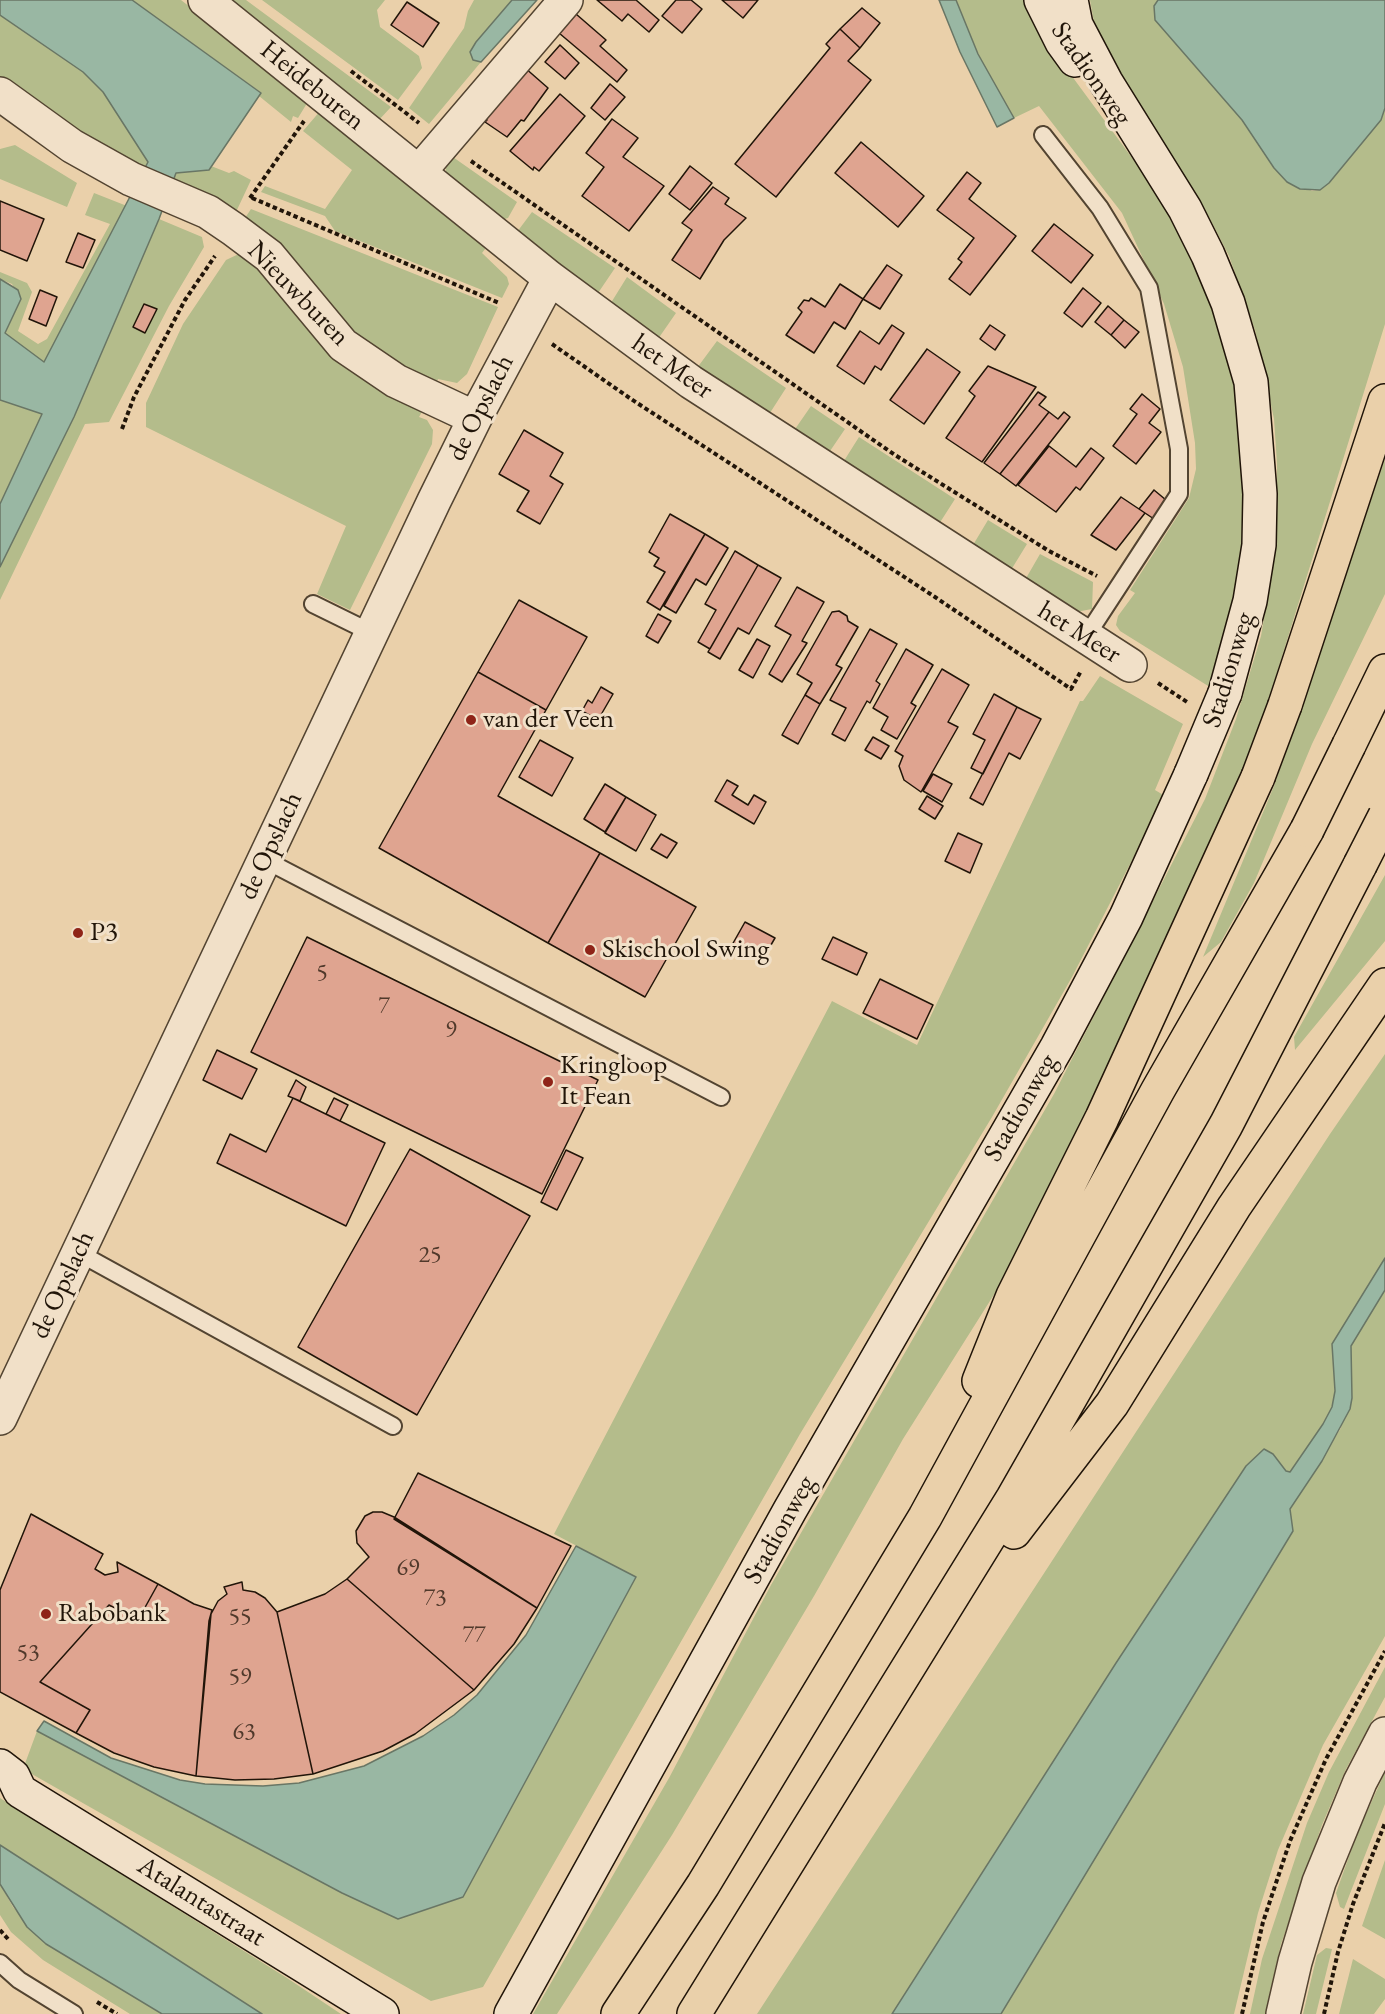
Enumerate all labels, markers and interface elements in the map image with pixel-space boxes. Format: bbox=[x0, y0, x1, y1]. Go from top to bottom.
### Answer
street label: Stadionweg bbox=[1044, 16, 1138, 132]
street label: Heideburen bbox=[253, 34, 371, 138]
street label: Nieuwburen bbox=[240, 235, 356, 353]
street label: het Meer bbox=[625, 327, 719, 407]
street label: de Opslach bbox=[440, 349, 522, 467]
street label: het Meer bbox=[1031, 595, 1127, 671]
street label: Stadionweg bbox=[1196, 608, 1262, 732]
place label: van der Veen bbox=[483, 704, 614, 736]
marker: van der Veen bbox=[464, 713, 478, 727]
street label: de Opslach bbox=[232, 787, 310, 905]
place label: P3 bbox=[90, 917, 118, 949]
marker: P3 bbox=[71, 926, 85, 940]
place label: Skischool Swing bbox=[602, 934, 769, 966]
marker: Skischool Swing bbox=[583, 943, 597, 957]
house number: 5 bbox=[316, 959, 328, 987]
house number: 7 bbox=[378, 992, 390, 1020]
house number: 9 bbox=[445, 1016, 457, 1044]
street label: Stadionweg bbox=[977, 1048, 1065, 1168]
place label: Kringloop It Fean bbox=[560, 1050, 667, 1113]
marker: Kringloop It Fean bbox=[541, 1075, 555, 1089]
street label: de Opslach bbox=[24, 1226, 102, 1344]
house number: 25 bbox=[418, 1241, 442, 1269]
street label: Stadionweg bbox=[737, 1470, 823, 1590]
house number: 69 bbox=[396, 1554, 420, 1582]
house number: 73 bbox=[423, 1584, 447, 1612]
place label: Rabobank bbox=[58, 1598, 166, 1630]
house number: 55 bbox=[228, 1603, 252, 1631]
marker: Rabobank bbox=[39, 1607, 53, 1621]
house number: 77 bbox=[462, 1621, 486, 1649]
house number: 53 bbox=[16, 1639, 40, 1667]
house number: 59 bbox=[228, 1663, 252, 1691]
house number: 63 bbox=[232, 1718, 256, 1746]
street label: Atalantastraat bbox=[131, 1850, 271, 1954]

